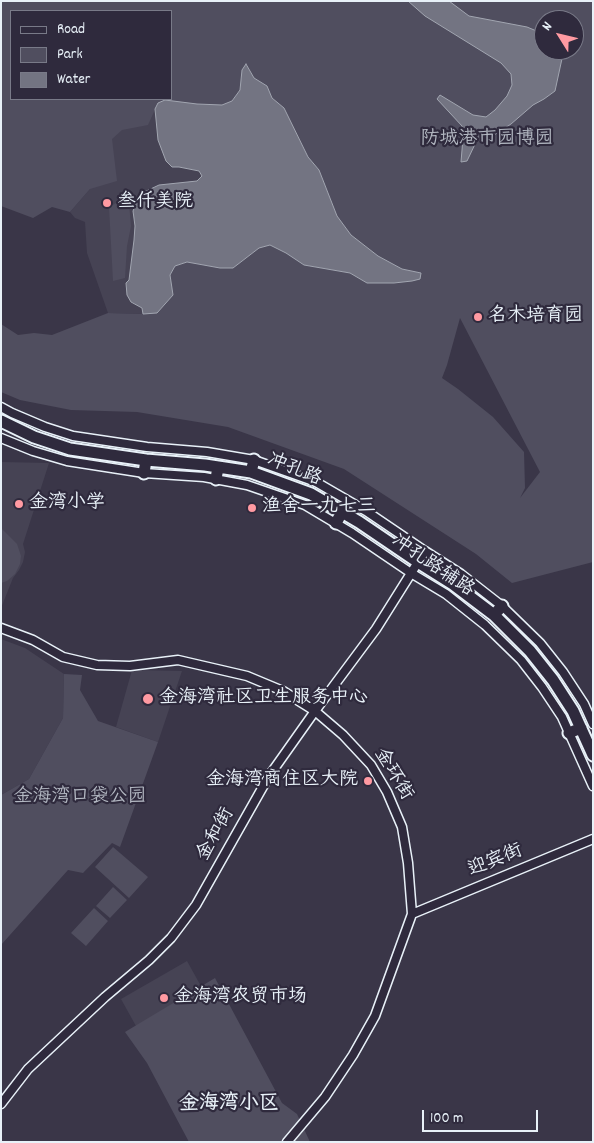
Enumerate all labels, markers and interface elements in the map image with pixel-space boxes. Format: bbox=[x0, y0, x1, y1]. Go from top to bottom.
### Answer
legend bbox=[10, 10, 172, 100]
north arrow bbox=[534, 10, 584, 60]
text: N bbox=[538, 18, 558, 35]
text: Road bbox=[57, 19, 85, 41]
text: Park bbox=[57, 44, 83, 66]
text: Water bbox=[57, 69, 90, 91]
park label: 防城港市园博园 bbox=[421, 129, 553, 151]
place label: 叁仟美院 bbox=[117, 192, 193, 214]
marker: 叁仟美院 bbox=[101, 197, 113, 209]
place label: 名木培育园 bbox=[488, 306, 583, 328]
marker: 名木培育园 bbox=[472, 311, 484, 323]
street label: 冲孔路 bbox=[263, 450, 325, 492]
place label: 金湾小学 bbox=[29, 493, 105, 515]
place label: 渔舍一九七三 bbox=[262, 497, 376, 519]
marker: 金湾小学 bbox=[13, 498, 25, 510]
marker: 渔舍一九七三 bbox=[246, 502, 258, 514]
street label: 冲孔路辅路 bbox=[386, 531, 478, 603]
place label: 金海湾社区卫生服务中心 bbox=[159, 688, 368, 710]
marker: 金海湾社区卫生服务中心 bbox=[141, 692, 155, 706]
street label: 金环街 bbox=[368, 745, 416, 805]
place label: 金海湾商住区大院 bbox=[206, 770, 358, 792]
marker: 金海湾商住区大院 bbox=[362, 775, 374, 787]
park label: 金海湾口袋公园 bbox=[14, 787, 146, 809]
street label: 金和街 bbox=[193, 805, 241, 865]
street label: 迎宾街 bbox=[465, 841, 527, 883]
place label: 金海湾农贸市场 bbox=[174, 987, 307, 1009]
marker: 金海湾农贸市场 bbox=[158, 992, 170, 1004]
district label: 金海湾小区 bbox=[179, 1093, 279, 1117]
scale bar bbox=[424, 1100, 540, 1132]
text: 100 m bbox=[430, 1108, 463, 1130]

